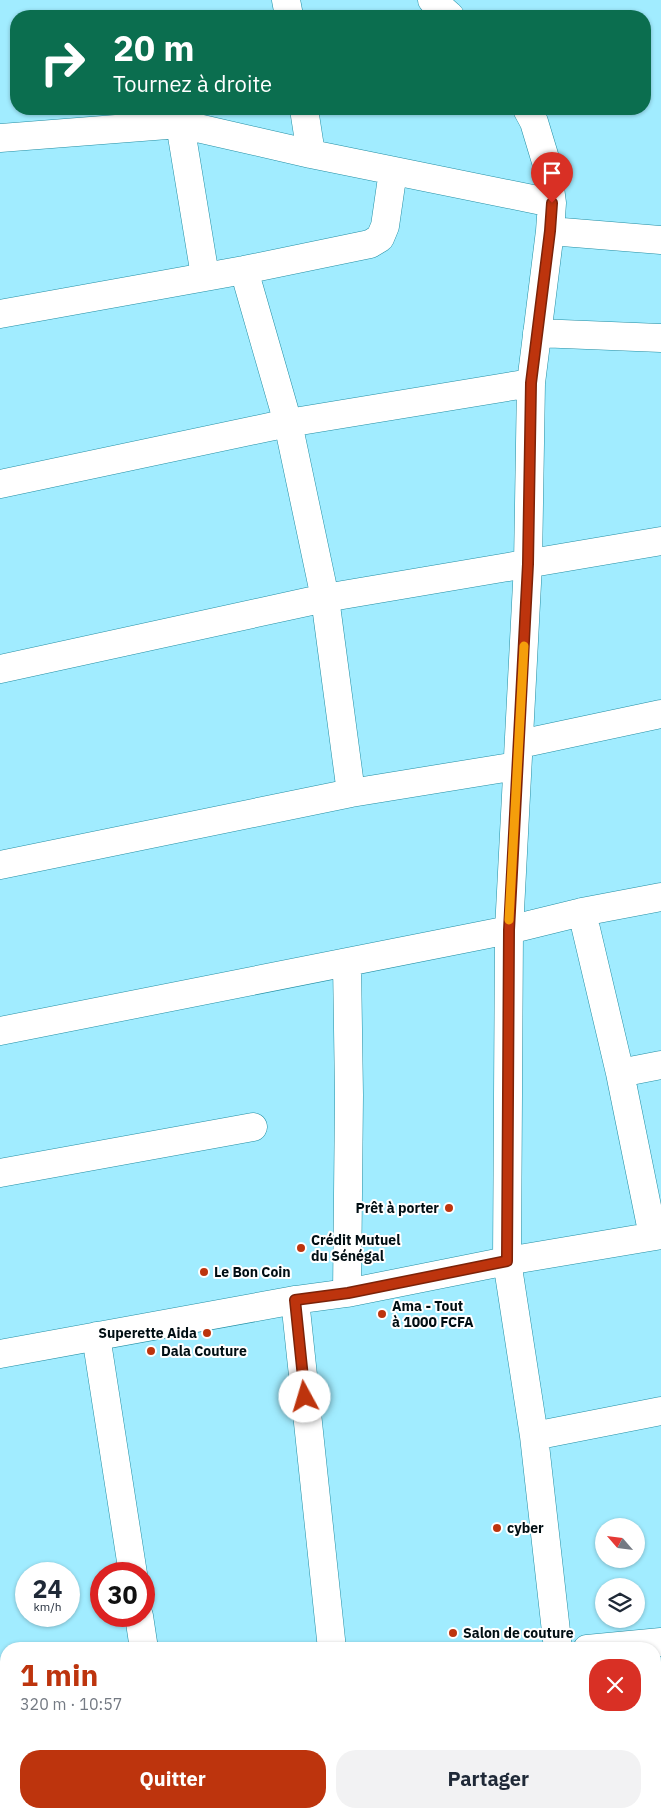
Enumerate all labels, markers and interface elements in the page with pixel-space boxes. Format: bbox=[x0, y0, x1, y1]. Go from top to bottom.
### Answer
text: 20 m bbox=[113, 25, 195, 71]
icon: right bbox=[30, 30, 95, 95]
text: Tournez à droite bbox=[113, 69, 272, 98]
pin bbox=[531, 152, 573, 203]
icon: arrive bbox=[538, 159, 566, 187]
place label: Prêt à porter bbox=[356, 1199, 439, 1217]
marker: Prêt à porter bbox=[443, 1202, 455, 1214]
place label: Crédit Mutuel du Sénégal bbox=[311, 1231, 400, 1265]
marker: Crédit Mutuel du Sénégal bbox=[295, 1242, 307, 1254]
place label: Le Bon Coin bbox=[214, 1263, 291, 1281]
marker: Le Bon Coin bbox=[198, 1266, 210, 1278]
place label: Ama - Tout à 1000 FCFA bbox=[392, 1297, 474, 1331]
marker: Ama - Tout à 1000 FCFA bbox=[376, 1308, 388, 1320]
place label: Superette Aida bbox=[98, 1324, 197, 1342]
marker: Superette Aida bbox=[201, 1327, 213, 1339]
place label: Dala Couture bbox=[161, 1342, 247, 1360]
marker: Dala Couture bbox=[145, 1345, 157, 1357]
position arrow bbox=[278, 1370, 330, 1422]
north arrow bbox=[595, 1518, 645, 1568]
map controls bbox=[595, 1518, 645, 1628]
place label: cyber bbox=[507, 1519, 544, 1537]
marker: cyber bbox=[491, 1522, 503, 1534]
speed limit sign: 30 bbox=[90, 1562, 155, 1627]
text: 24 bbox=[32, 1572, 63, 1605]
button: layers bbox=[595, 1578, 645, 1628]
text: km/h bbox=[33, 1599, 62, 1614]
place label: Salon de couture bbox=[463, 1624, 574, 1642]
marker: Salon de couture bbox=[447, 1627, 459, 1639]
text: 1 min bbox=[20, 1655, 98, 1694]
button: close bbox=[589, 1659, 641, 1711]
text: 320 m · 10:57 bbox=[20, 1694, 122, 1714]
button: Quitter bbox=[20, 1750, 326, 1808]
button: Partager bbox=[336, 1750, 641, 1808]

